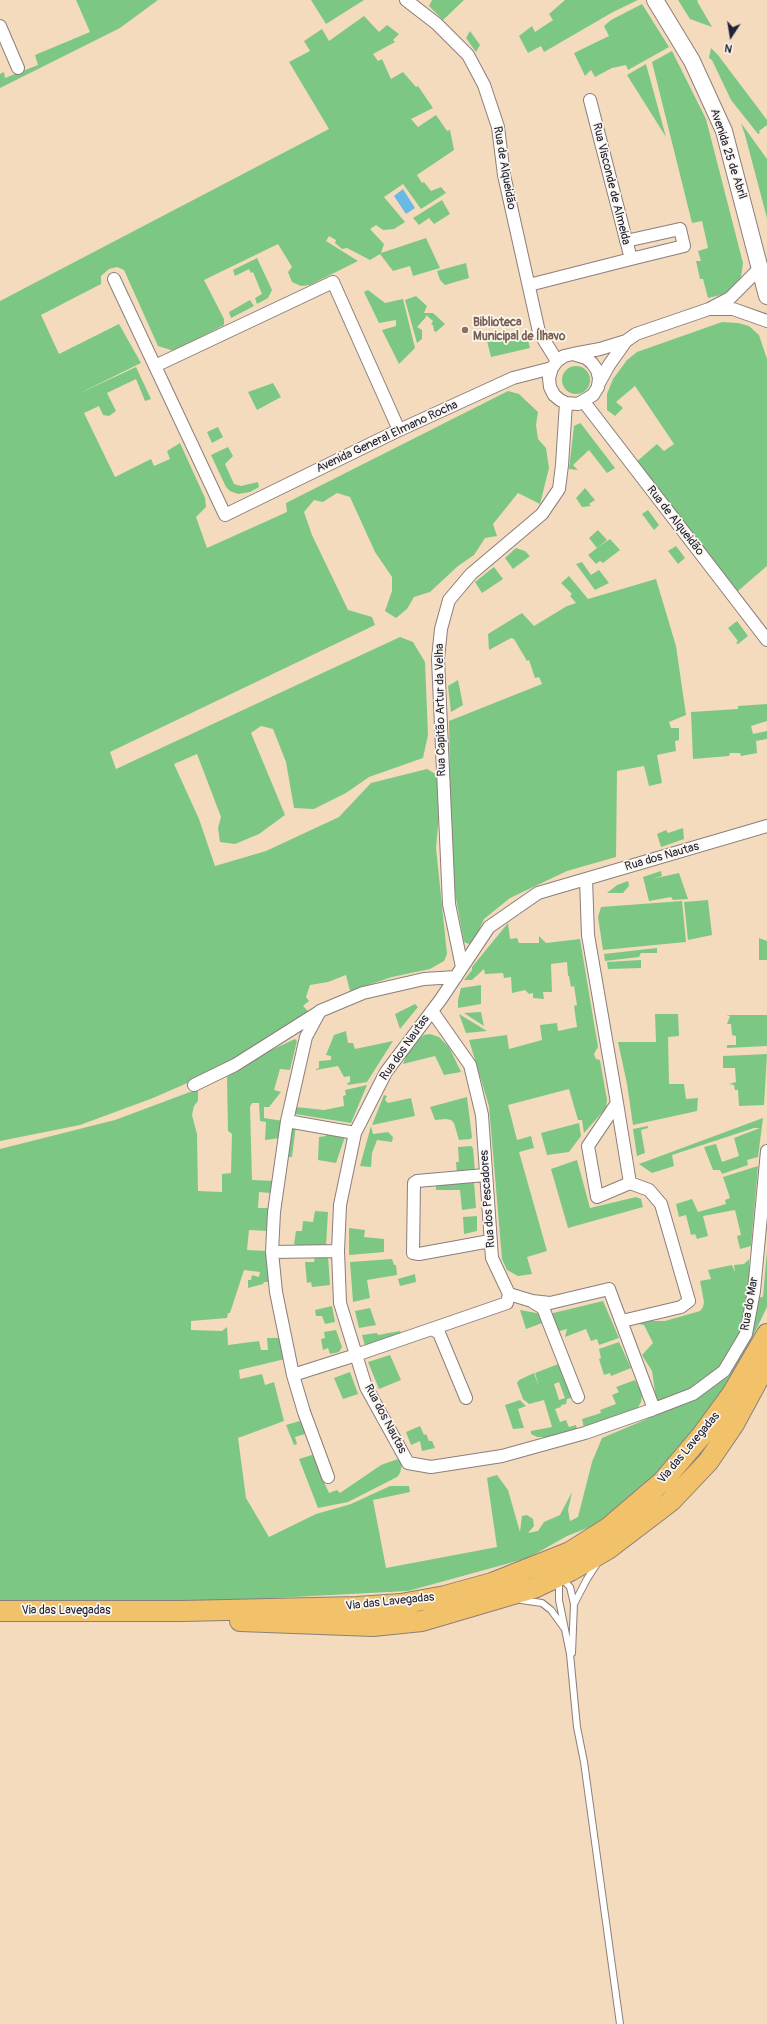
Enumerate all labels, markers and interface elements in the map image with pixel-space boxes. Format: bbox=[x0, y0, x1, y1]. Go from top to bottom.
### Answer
north arrow bbox=[711, 16, 751, 56]
text: N bbox=[723, 41, 733, 55]
street label: Avenida 25 de Abril bbox=[707, 107, 749, 201]
street label: Rua Visconde de Almeida bbox=[589, 122, 633, 246]
street label: Rua de Alqueidão bbox=[490, 125, 518, 211]
place label: Biblioteca Municipal de Ílhavo bbox=[473, 316, 565, 344]
marker: Biblioteca Municipal de Ílhavo bbox=[460, 325, 470, 335]
street label: Avenida General Elmano Rocha bbox=[314, 398, 460, 476]
street label: Rua de Alqueidão bbox=[643, 483, 707, 559]
street label: Rua Capitão Artur da Velha bbox=[433, 643, 449, 777]
street label: Rua dos Nautas bbox=[623, 840, 701, 874]
street label: Rua dos Nautas bbox=[377, 1013, 433, 1083]
street label: Rua dos Pescadores bbox=[477, 1150, 499, 1248]
street label: Rua do Mar bbox=[738, 1276, 762, 1332]
street label: Rua dos Nautas bbox=[361, 1382, 409, 1456]
street label: Via das Lavegadas bbox=[655, 1409, 723, 1487]
street label: Via das Lavegadas bbox=[345, 1590, 435, 1614]
street label: Via das Lavegadas bbox=[21, 1604, 111, 1618]

